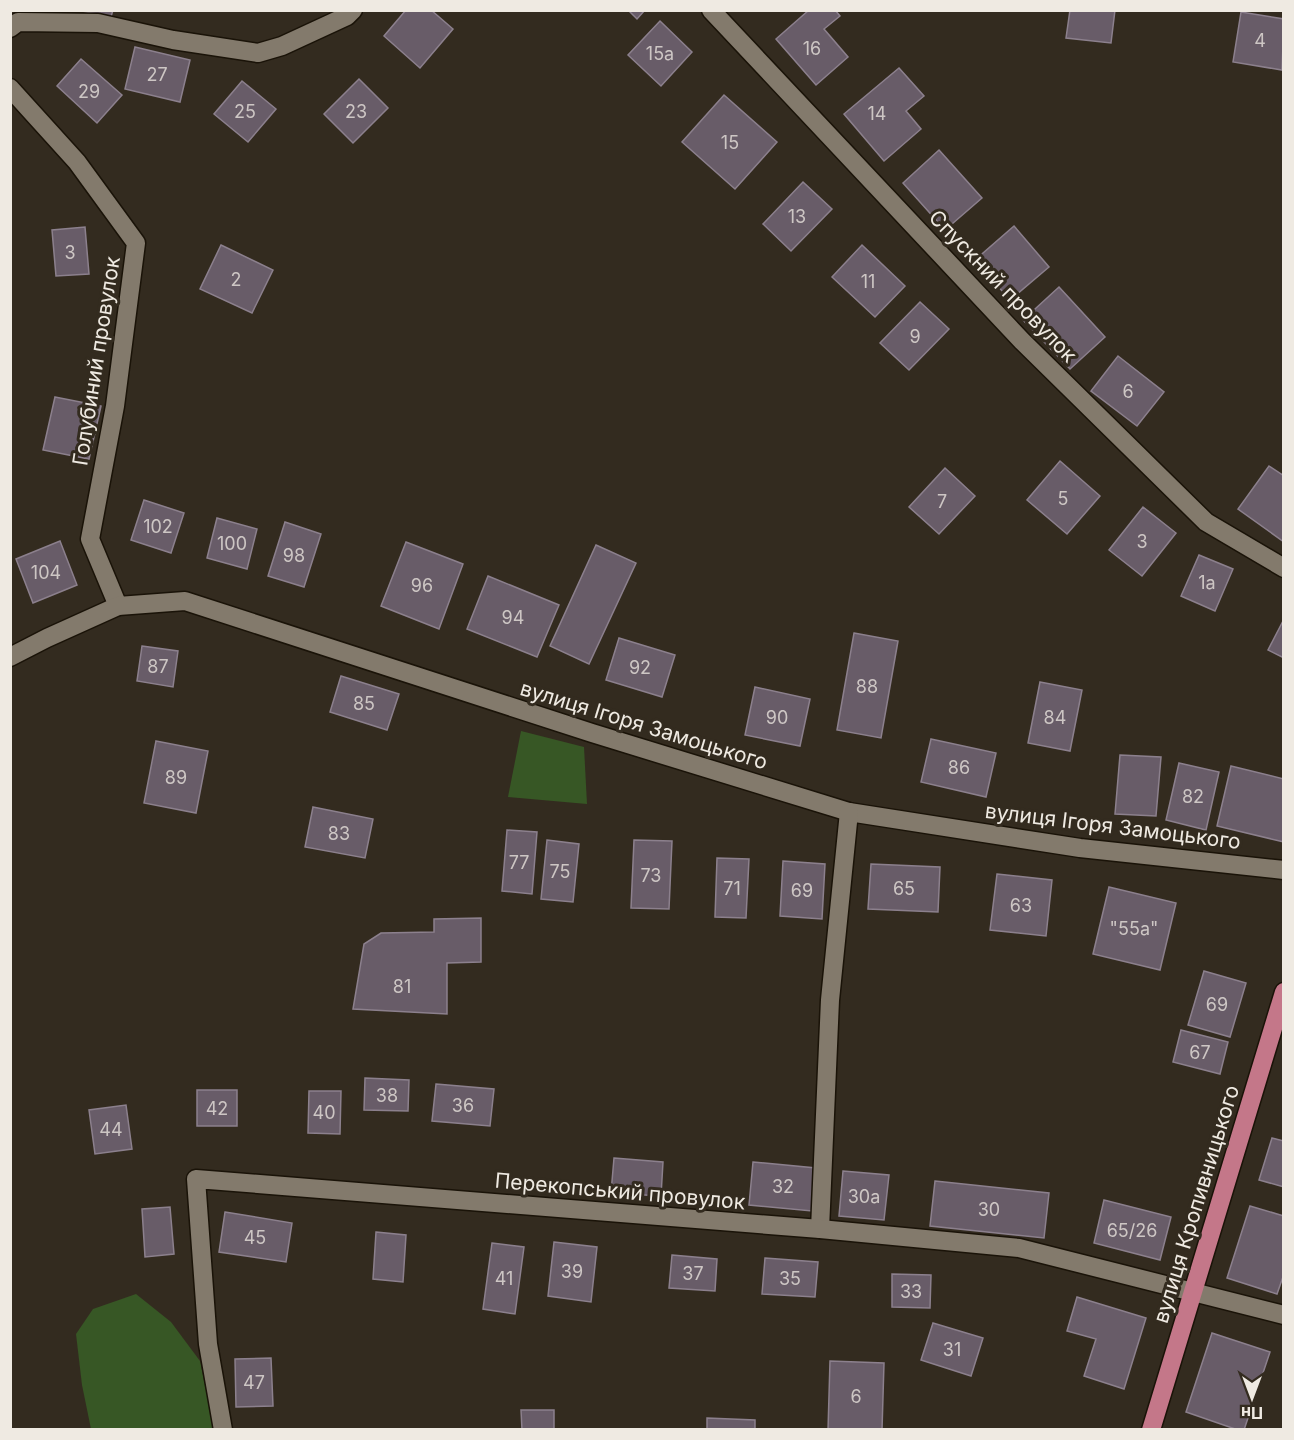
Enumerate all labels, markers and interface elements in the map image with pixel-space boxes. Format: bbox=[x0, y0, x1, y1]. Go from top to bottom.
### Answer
house number: 4 bbox=[1254, 30, 1266, 51]
house number: 16 bbox=[803, 38, 821, 59]
house number: 15а bbox=[646, 43, 674, 64]
house number: 27 bbox=[146, 64, 168, 85]
house number: 29 bbox=[78, 81, 100, 102]
house number: 25 bbox=[234, 101, 256, 122]
house number: 23 bbox=[345, 101, 367, 122]
house number: 14 bbox=[868, 103, 886, 124]
house number: 15 bbox=[721, 132, 739, 153]
street label: Спускний провулок bbox=[924, 205, 1083, 368]
house number: 13 bbox=[788, 206, 806, 227]
house number: 3 bbox=[64, 242, 76, 263]
street label: Голубиний провулок bbox=[67, 254, 125, 467]
house number: 2 bbox=[231, 269, 241, 290]
house number: 11 bbox=[861, 271, 875, 292]
house number: 9 bbox=[909, 326, 921, 347]
house number: 6 bbox=[1122, 381, 1134, 402]
house number: 5 bbox=[1058, 488, 1068, 509]
house number: 7 bbox=[937, 491, 947, 512]
house number: 102 bbox=[143, 516, 173, 537]
house number: 3 bbox=[1136, 531, 1148, 552]
house number: 100 bbox=[217, 533, 247, 554]
house number: 98 bbox=[283, 545, 305, 566]
house number: 104 bbox=[31, 562, 61, 583]
house number: 1а bbox=[1198, 572, 1216, 593]
house number: 96 bbox=[411, 575, 433, 596]
house number: 94 bbox=[502, 607, 524, 628]
house number: 87 bbox=[147, 656, 169, 677]
house number: 92 bbox=[629, 657, 651, 678]
street label: вулиця Ігоря Замоцького bbox=[517, 675, 771, 775]
house number: 88 bbox=[856, 676, 878, 697]
house number: 85 bbox=[353, 693, 375, 714]
house number: 90 bbox=[766, 707, 788, 728]
house number: 84 bbox=[1044, 707, 1066, 728]
house number: 86 bbox=[948, 757, 970, 778]
house number: 89 bbox=[165, 767, 187, 788]
house number: 82 bbox=[1182, 786, 1204, 807]
street label: вулиця Ігоря Замоцького bbox=[984, 798, 1242, 854]
house number: 83 bbox=[328, 823, 350, 844]
house number: 77 bbox=[509, 852, 529, 873]
house number: 75 bbox=[550, 861, 570, 882]
house number: 73 bbox=[640, 865, 662, 886]
house number: 71 bbox=[723, 878, 741, 899]
house number: 65 bbox=[893, 878, 915, 899]
house number: 69 bbox=[791, 880, 813, 901]
house number: 63 bbox=[1010, 895, 1032, 916]
house number: "55а" bbox=[1110, 918, 1158, 939]
house number: 81 bbox=[393, 976, 411, 997]
house number: 69 bbox=[1206, 994, 1228, 1015]
house number: 67 bbox=[1189, 1042, 1211, 1063]
street label: вулиця Кропивницького bbox=[1148, 1082, 1244, 1326]
house number: 38 bbox=[376, 1085, 398, 1106]
house number: 36 bbox=[452, 1095, 474, 1116]
house number: 42 bbox=[206, 1098, 228, 1119]
house number: 40 bbox=[313, 1102, 335, 1123]
house number: 44 bbox=[99, 1119, 123, 1140]
street label: Перекопський провулок bbox=[494, 1168, 747, 1214]
house number: 32 bbox=[772, 1176, 794, 1197]
house number: 30а bbox=[848, 1186, 880, 1207]
house number: 30 bbox=[978, 1199, 1000, 1220]
house number: 65/26 bbox=[1107, 1220, 1157, 1241]
house number: 45 bbox=[244, 1227, 266, 1248]
house number: 39 bbox=[561, 1261, 583, 1282]
house number: 37 bbox=[682, 1263, 704, 1284]
house number: 41 bbox=[495, 1268, 513, 1289]
house number: 35 bbox=[779, 1268, 801, 1289]
house number: 33 bbox=[900, 1281, 922, 1302]
house number: 31 bbox=[943, 1339, 961, 1360]
north arrow bbox=[1222, 1368, 1282, 1428]
house number: 47 bbox=[243, 1372, 265, 1393]
house number: 6 bbox=[850, 1386, 862, 1407]
text: Пн bbox=[1241, 1403, 1263, 1423]

